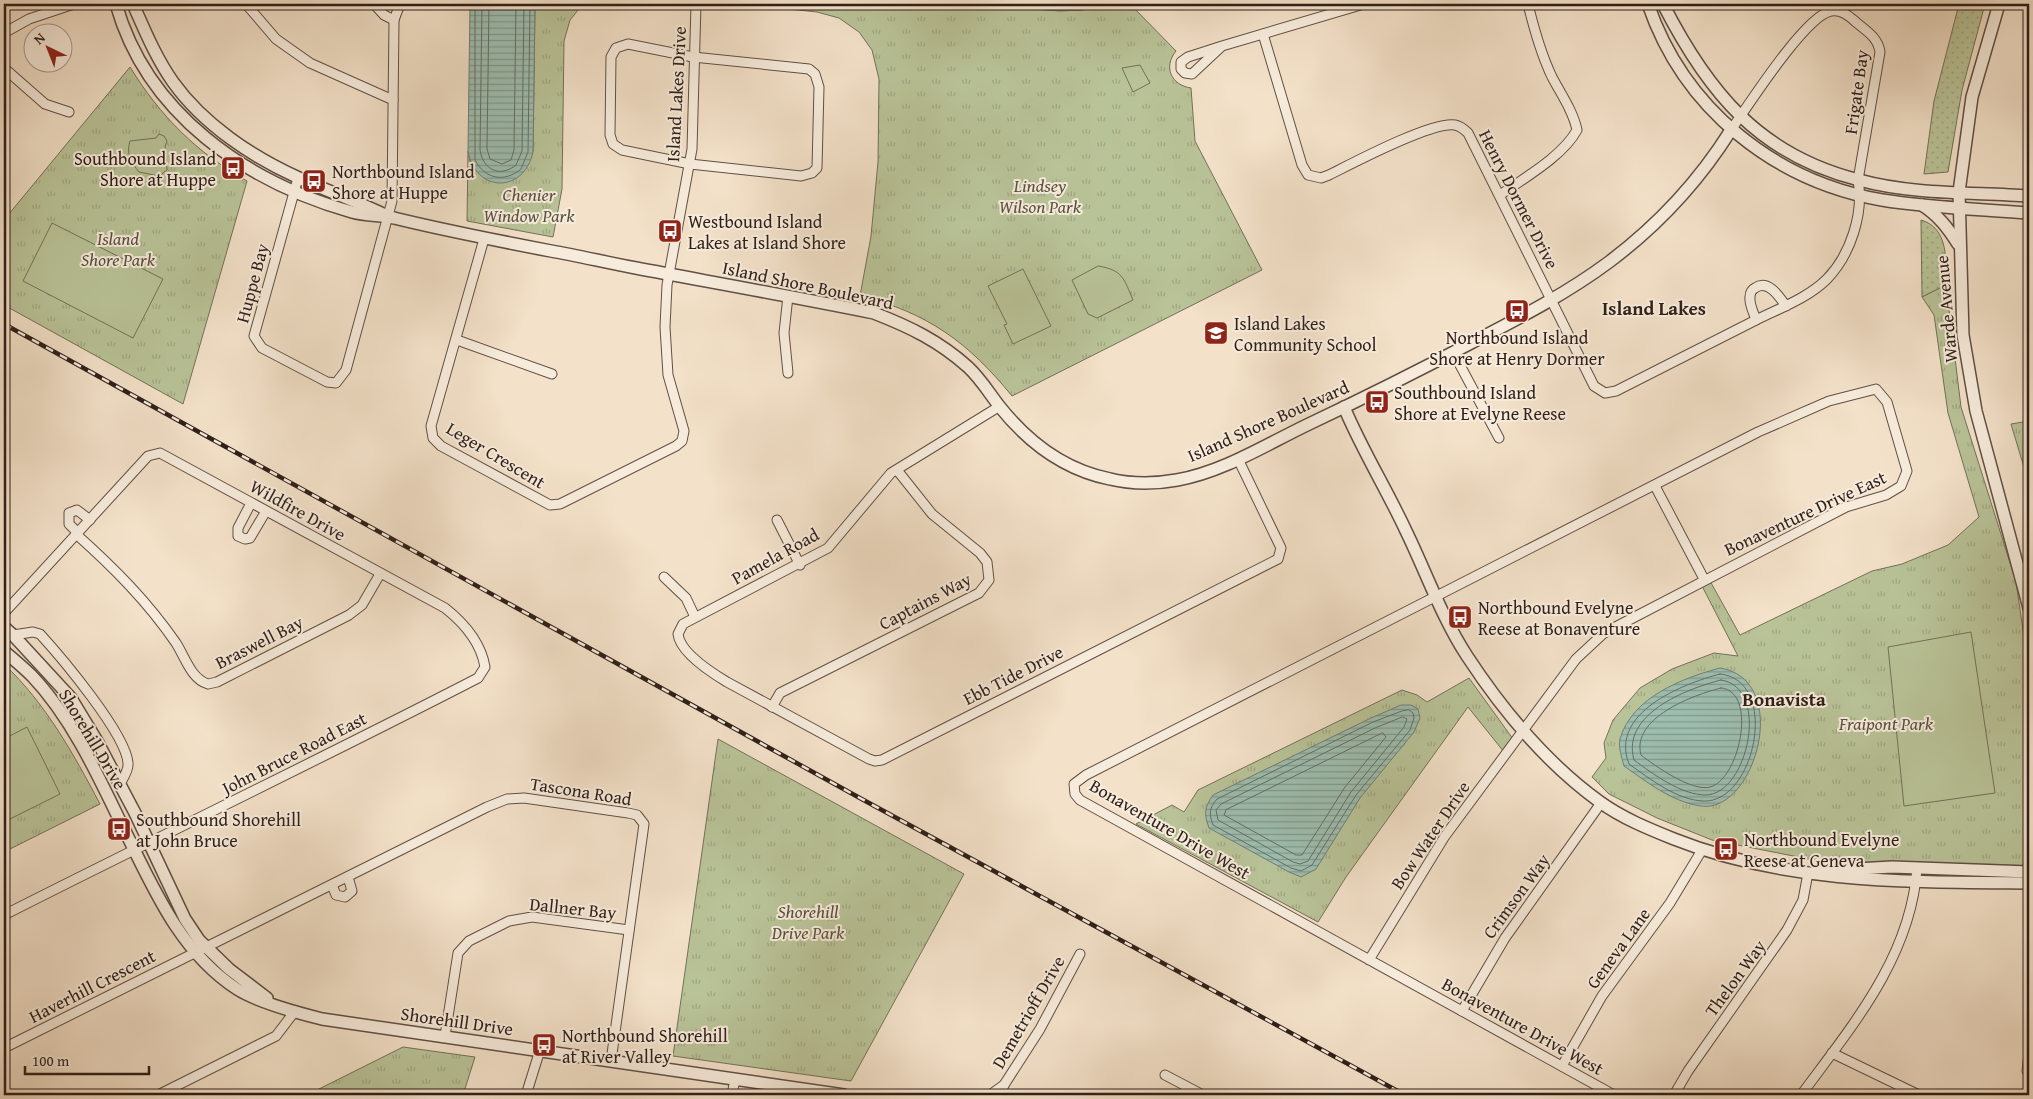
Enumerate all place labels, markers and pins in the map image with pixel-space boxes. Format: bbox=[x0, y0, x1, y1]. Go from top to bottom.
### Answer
place label: Southbound Island Shore at Huppe bbox=[74, 145, 216, 193]
bus stop icon: Southbound Island Shore at Huppe bbox=[220, 155, 246, 181]
place label: Northbound Island Shore at Huppe bbox=[332, 158, 475, 206]
bus stop icon: Northbound Island Shore at Huppe bbox=[301, 168, 327, 194]
place label: Westbound Island Lakes at Island Shore bbox=[688, 208, 846, 256]
bus stop icon: Westbound Island Lakes at Island Shore bbox=[657, 218, 683, 244]
bus stop icon: Northbound Island Shore at Henry Dormer bbox=[1504, 298, 1530, 324]
place label: Island Lakes Community School bbox=[1234, 310, 1377, 358]
school or university icon: Island Lakes Community School bbox=[1203, 320, 1229, 346]
place label: Northbound Island Shore at Henry Dormer bbox=[1429, 324, 1605, 372]
place label: Southbound Island Shore at Evelyne Reese bbox=[1394, 379, 1566, 427]
bus stop icon: Southbound Island Shore at Evelyne Reese bbox=[1364, 389, 1390, 415]
place label: Northbound Evelyne Reese at Bonaventure bbox=[1478, 594, 1640, 642]
bus stop icon: Northbound Evelyne Reese at Bonaventure bbox=[1447, 604, 1473, 630]
place label: Southbound Shorehill at John Bruce bbox=[136, 806, 301, 854]
bus stop icon: Southbound Shorehill at John Bruce bbox=[106, 816, 132, 842]
place label: Northbound Evelyne Reese at Geneva bbox=[1744, 826, 1899, 874]
bus stop icon: Northbound Evelyne Reese at Geneva bbox=[1713, 836, 1739, 862]
place label: Northbound Shorehill at River Valley bbox=[562, 1022, 728, 1070]
bus stop icon: Northbound Shorehill at River Valley bbox=[531, 1032, 557, 1058]

